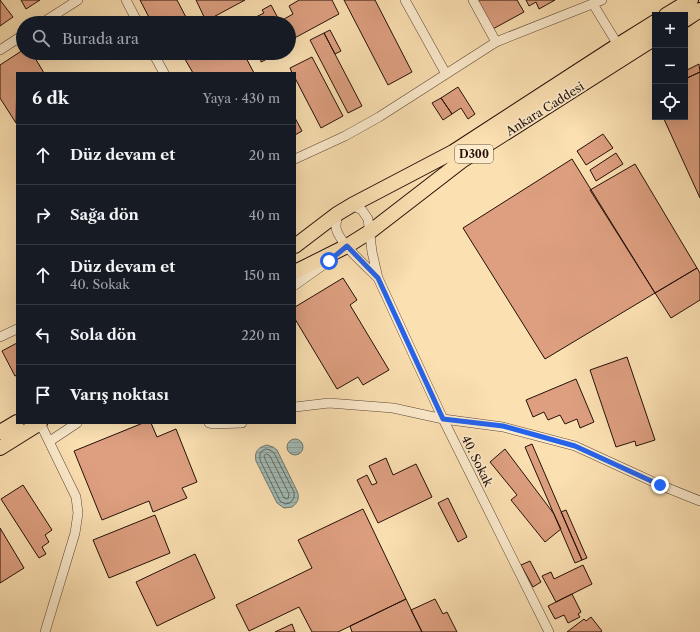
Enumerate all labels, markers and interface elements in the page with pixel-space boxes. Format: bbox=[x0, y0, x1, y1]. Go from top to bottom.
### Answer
map controls bbox=[652, 12, 688, 120]
button: + bbox=[652, 12, 688, 48]
search box bbox=[16, 16, 296, 60]
icon: search bbox=[30, 27, 52, 49]
text: Burada ara bbox=[62, 29, 139, 48]
button: − bbox=[652, 48, 688, 84]
street label: Ankara Caddesi bbox=[502, 78, 587, 139]
button: locate bbox=[652, 84, 688, 120]
text: 6 dk bbox=[32, 88, 69, 108]
text: Yaya · 430 m bbox=[203, 90, 280, 106]
icon: ahead bbox=[32, 144, 54, 166]
text: Düz devam et bbox=[70, 145, 175, 164]
road number: D300 bbox=[455, 145, 493, 163]
text: 20 m bbox=[249, 147, 280, 163]
icon: right bbox=[32, 204, 54, 226]
text: Sağa dön bbox=[70, 205, 139, 224]
text: 40 m bbox=[249, 207, 280, 223]
route start bbox=[320, 252, 338, 270]
text: Düz devam et bbox=[70, 257, 175, 276]
icon: ahead bbox=[32, 264, 54, 286]
text: 150 m bbox=[244, 267, 280, 283]
text: 40. Sokak bbox=[70, 276, 130, 292]
icon: left bbox=[32, 324, 54, 346]
text: Sola dön bbox=[70, 325, 137, 344]
text: 220 m bbox=[241, 327, 280, 343]
icon: arrive bbox=[32, 384, 54, 406]
text: Varış noktası bbox=[70, 385, 169, 404]
street label: 40. Sokak bbox=[459, 433, 497, 490]
route end bbox=[651, 476, 669, 494]

